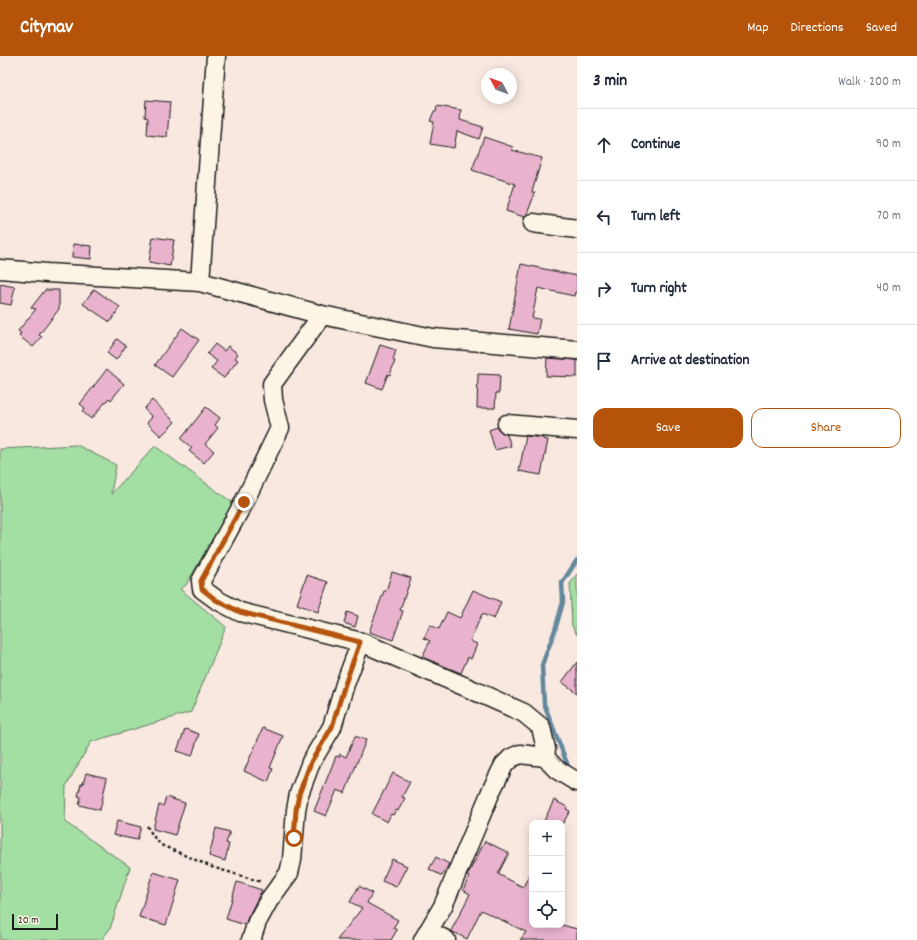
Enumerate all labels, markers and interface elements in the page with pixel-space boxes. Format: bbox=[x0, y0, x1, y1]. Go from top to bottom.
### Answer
text: Citynav bbox=[20, 15, 73, 42]
text: Map bbox=[747, 18, 769, 38]
text: Directions bbox=[791, 18, 844, 38]
text: Saved bbox=[866, 18, 897, 38]
north arrow bbox=[481, 68, 517, 104]
text: 3 min bbox=[593, 70, 627, 94]
text: Walk · 200 m bbox=[838, 73, 901, 92]
icon: ahead bbox=[593, 134, 615, 156]
text: Continue bbox=[631, 134, 680, 156]
text: 90 m bbox=[876, 135, 901, 154]
icon: left bbox=[593, 206, 615, 228]
text: Turn left bbox=[631, 206, 680, 228]
text: 70 m bbox=[877, 207, 901, 226]
icon: right bbox=[593, 278, 615, 300]
text: Turn right bbox=[631, 278, 687, 300]
text: 40 m bbox=[877, 279, 901, 298]
icon: arrive bbox=[593, 350, 615, 372]
text: Arrive at destination bbox=[631, 350, 749, 372]
button: Save bbox=[593, 408, 743, 448]
button: Share bbox=[751, 408, 901, 448]
route end bbox=[235, 493, 253, 511]
map controls bbox=[529, 820, 565, 928]
button: + bbox=[529, 820, 565, 856]
route start bbox=[285, 829, 303, 847]
button: − bbox=[529, 856, 565, 892]
button: locate bbox=[529, 892, 565, 928]
scale bar bbox=[12, 912, 58, 931]
text: 20 m bbox=[18, 913, 39, 929]

